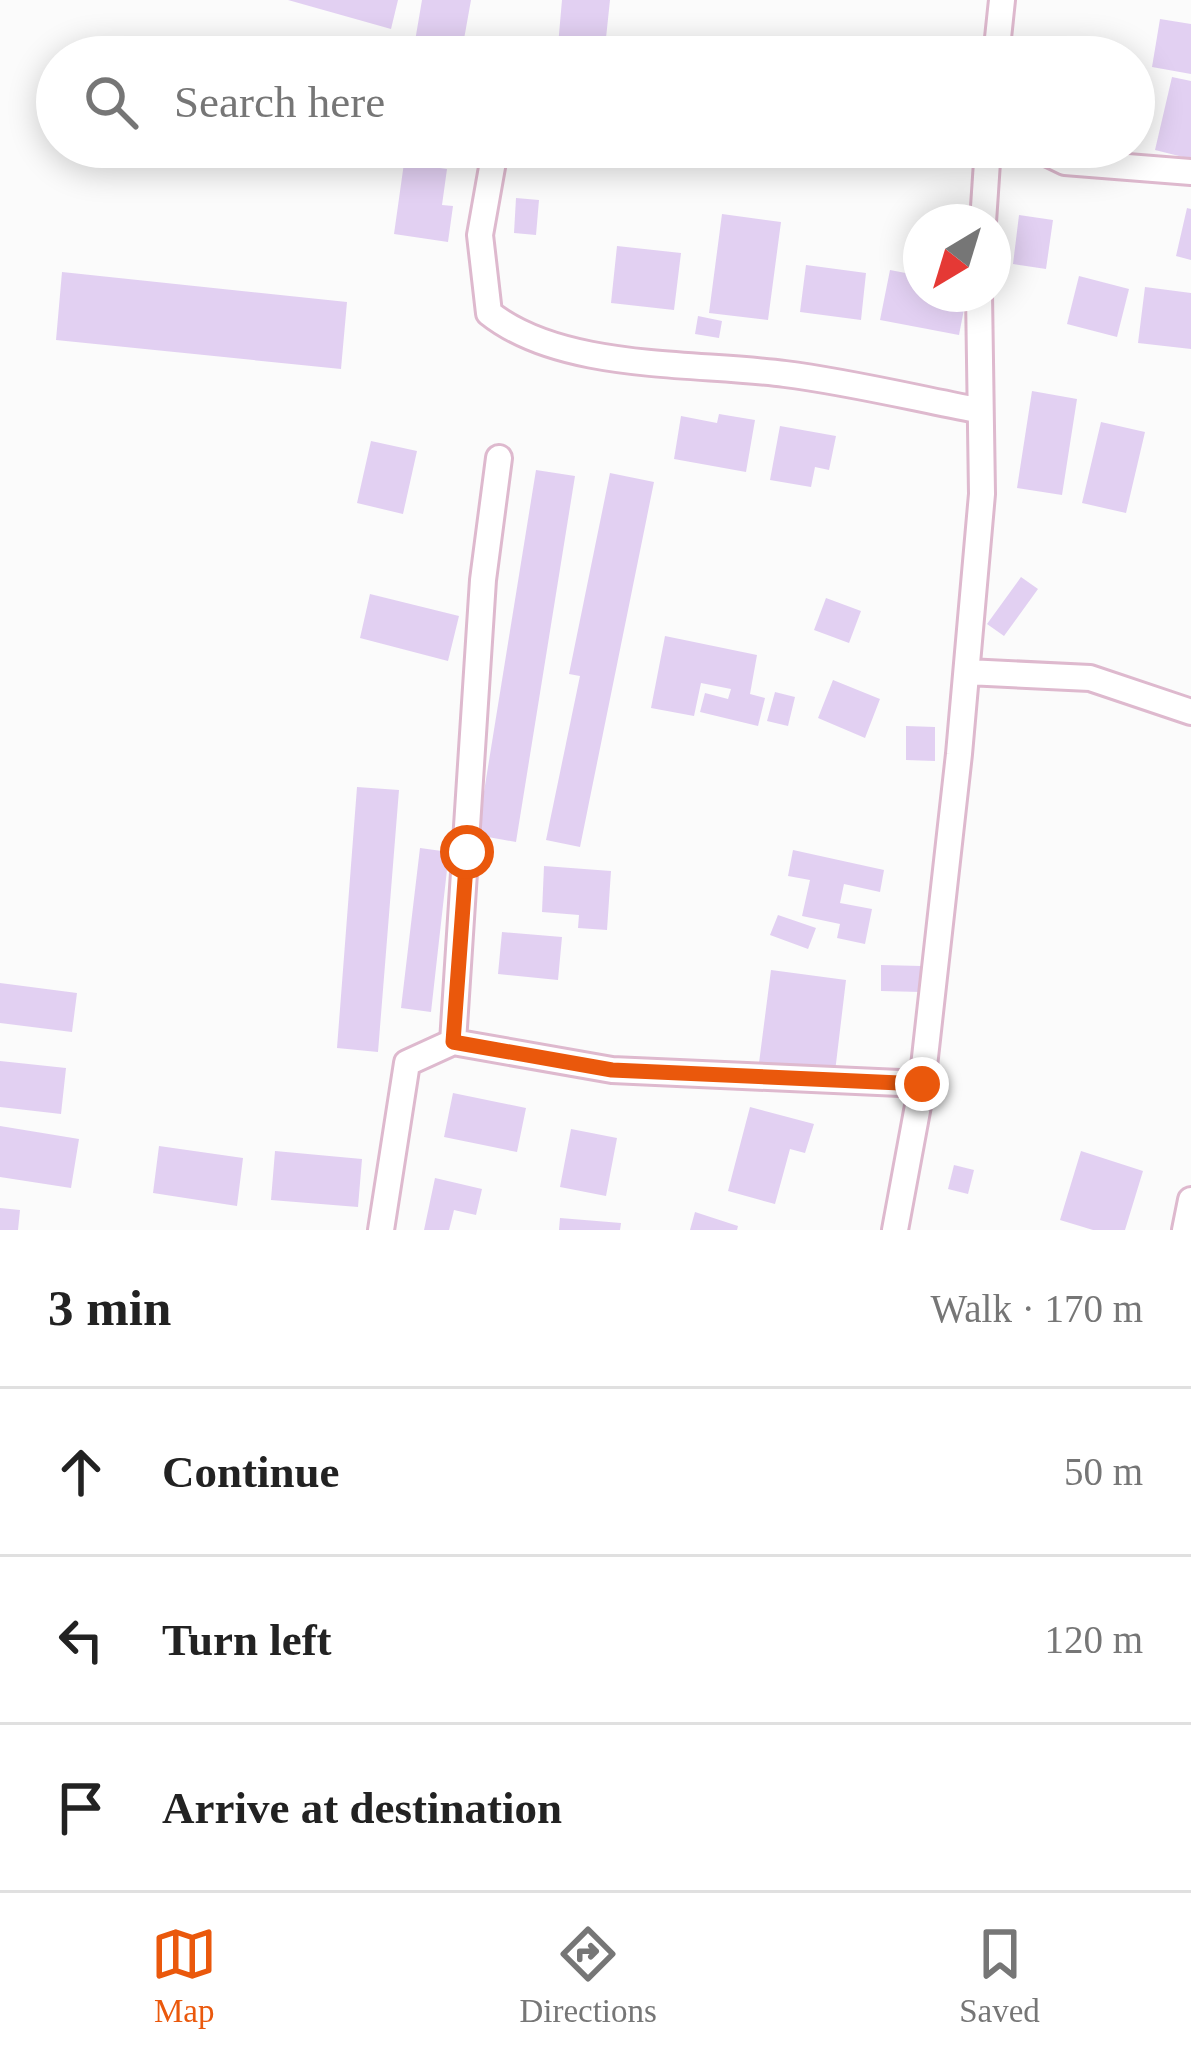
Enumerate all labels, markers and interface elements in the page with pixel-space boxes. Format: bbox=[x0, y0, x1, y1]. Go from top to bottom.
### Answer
search box bbox=[36, 36, 1155, 168]
icon: search bbox=[78, 69, 144, 135]
text: Search here bbox=[174, 77, 385, 127]
north arrow bbox=[903, 204, 1011, 312]
route start bbox=[440, 825, 494, 879]
route end bbox=[895, 1057, 949, 1111]
text: 3 min bbox=[48, 1280, 171, 1336]
text: Walk · 170 m bbox=[931, 1287, 1143, 1330]
icon: ahead bbox=[48, 1439, 114, 1505]
text: Continue bbox=[162, 1447, 340, 1497]
text: 50 m bbox=[1064, 1450, 1143, 1493]
icon: left bbox=[48, 1607, 114, 1673]
text: Turn left bbox=[162, 1615, 332, 1665]
text: 120 m bbox=[1044, 1618, 1143, 1661]
icon: arrive bbox=[48, 1775, 114, 1841]
text: Arrive at destination bbox=[162, 1783, 562, 1833]
tab: Map bbox=[151, 1921, 217, 2030]
tab: Directions bbox=[519, 1921, 657, 2030]
tab: Saved bbox=[959, 1921, 1040, 2030]

